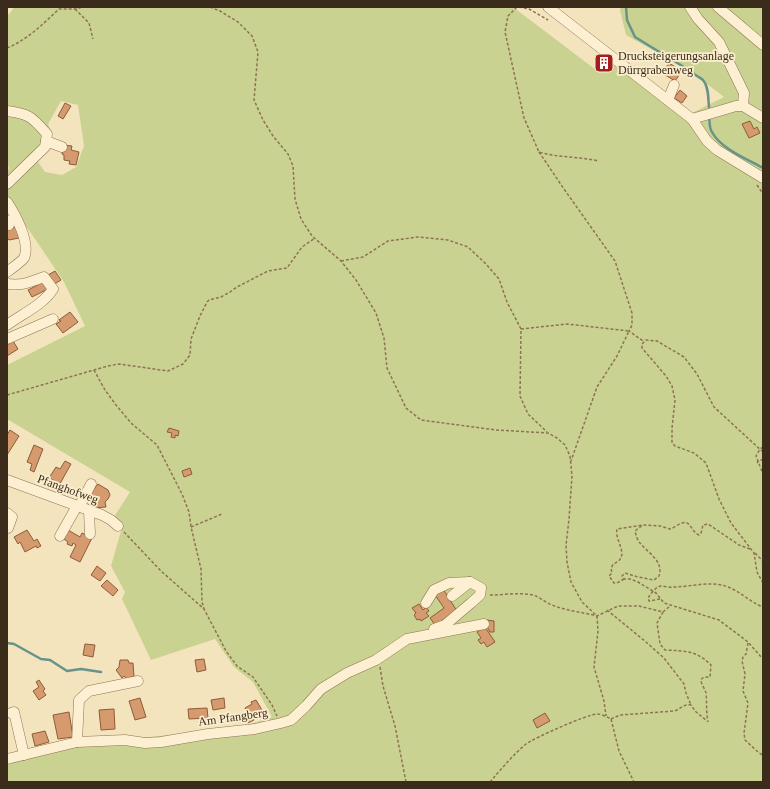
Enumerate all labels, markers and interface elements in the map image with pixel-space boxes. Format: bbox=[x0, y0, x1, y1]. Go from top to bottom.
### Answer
place label: Drucksteigerungsanlage Dürrgrabenweg bbox=[618, 49, 734, 77]
building icon: Drucksteigerungsanlage Dürrgrabenweg bbox=[593, 52, 615, 74]
street label: Pfanghofweg bbox=[36, 471, 100, 507]
street label: Am Pfangberg bbox=[197, 705, 269, 729]

